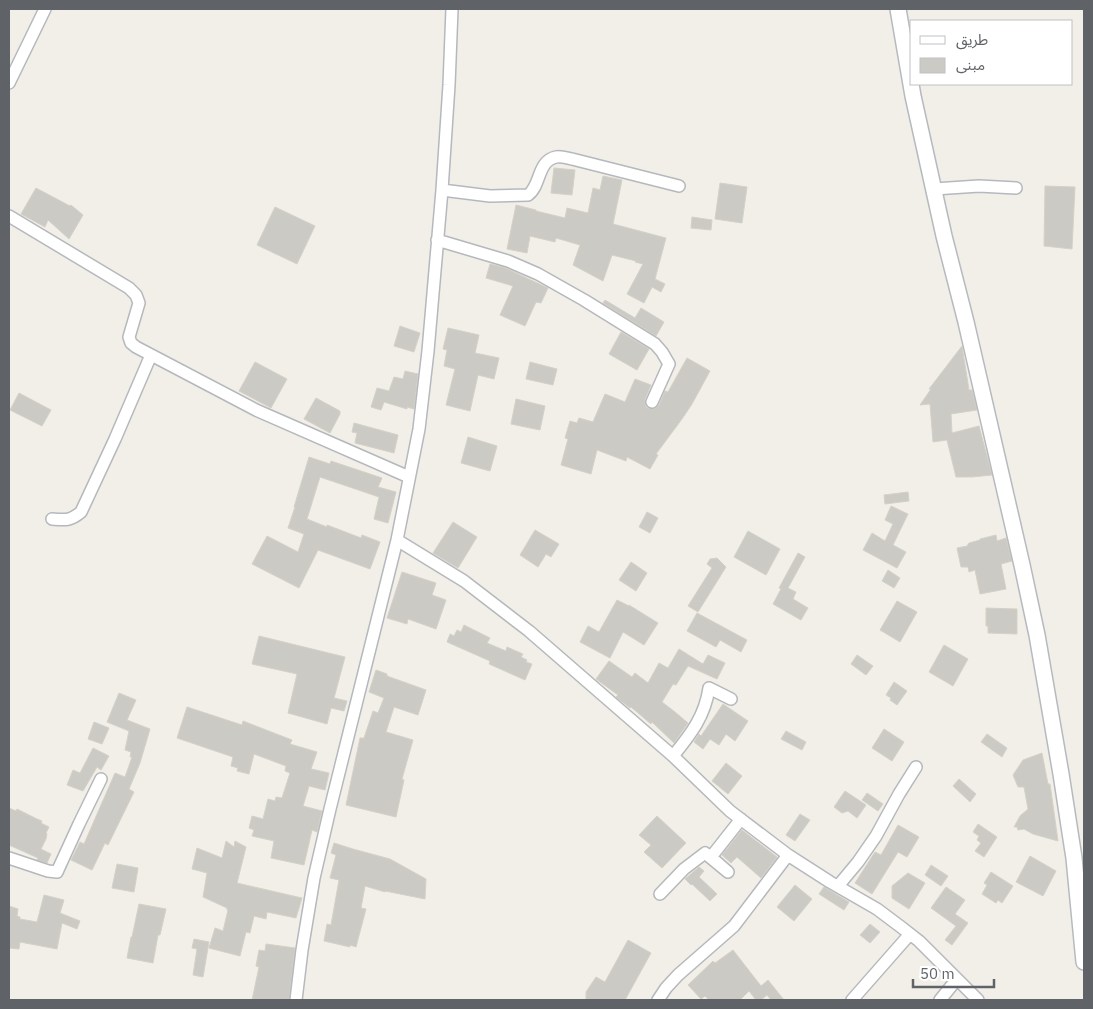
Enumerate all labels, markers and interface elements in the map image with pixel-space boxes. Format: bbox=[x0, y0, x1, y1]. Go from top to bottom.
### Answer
legend bbox=[910, 20, 1073, 85]
text: طريق bbox=[956, 30, 988, 50]
text: مبنى bbox=[956, 55, 985, 74]
scale bar bbox=[913, 956, 994, 988]
text: 50 m bbox=[920, 964, 955, 983]

